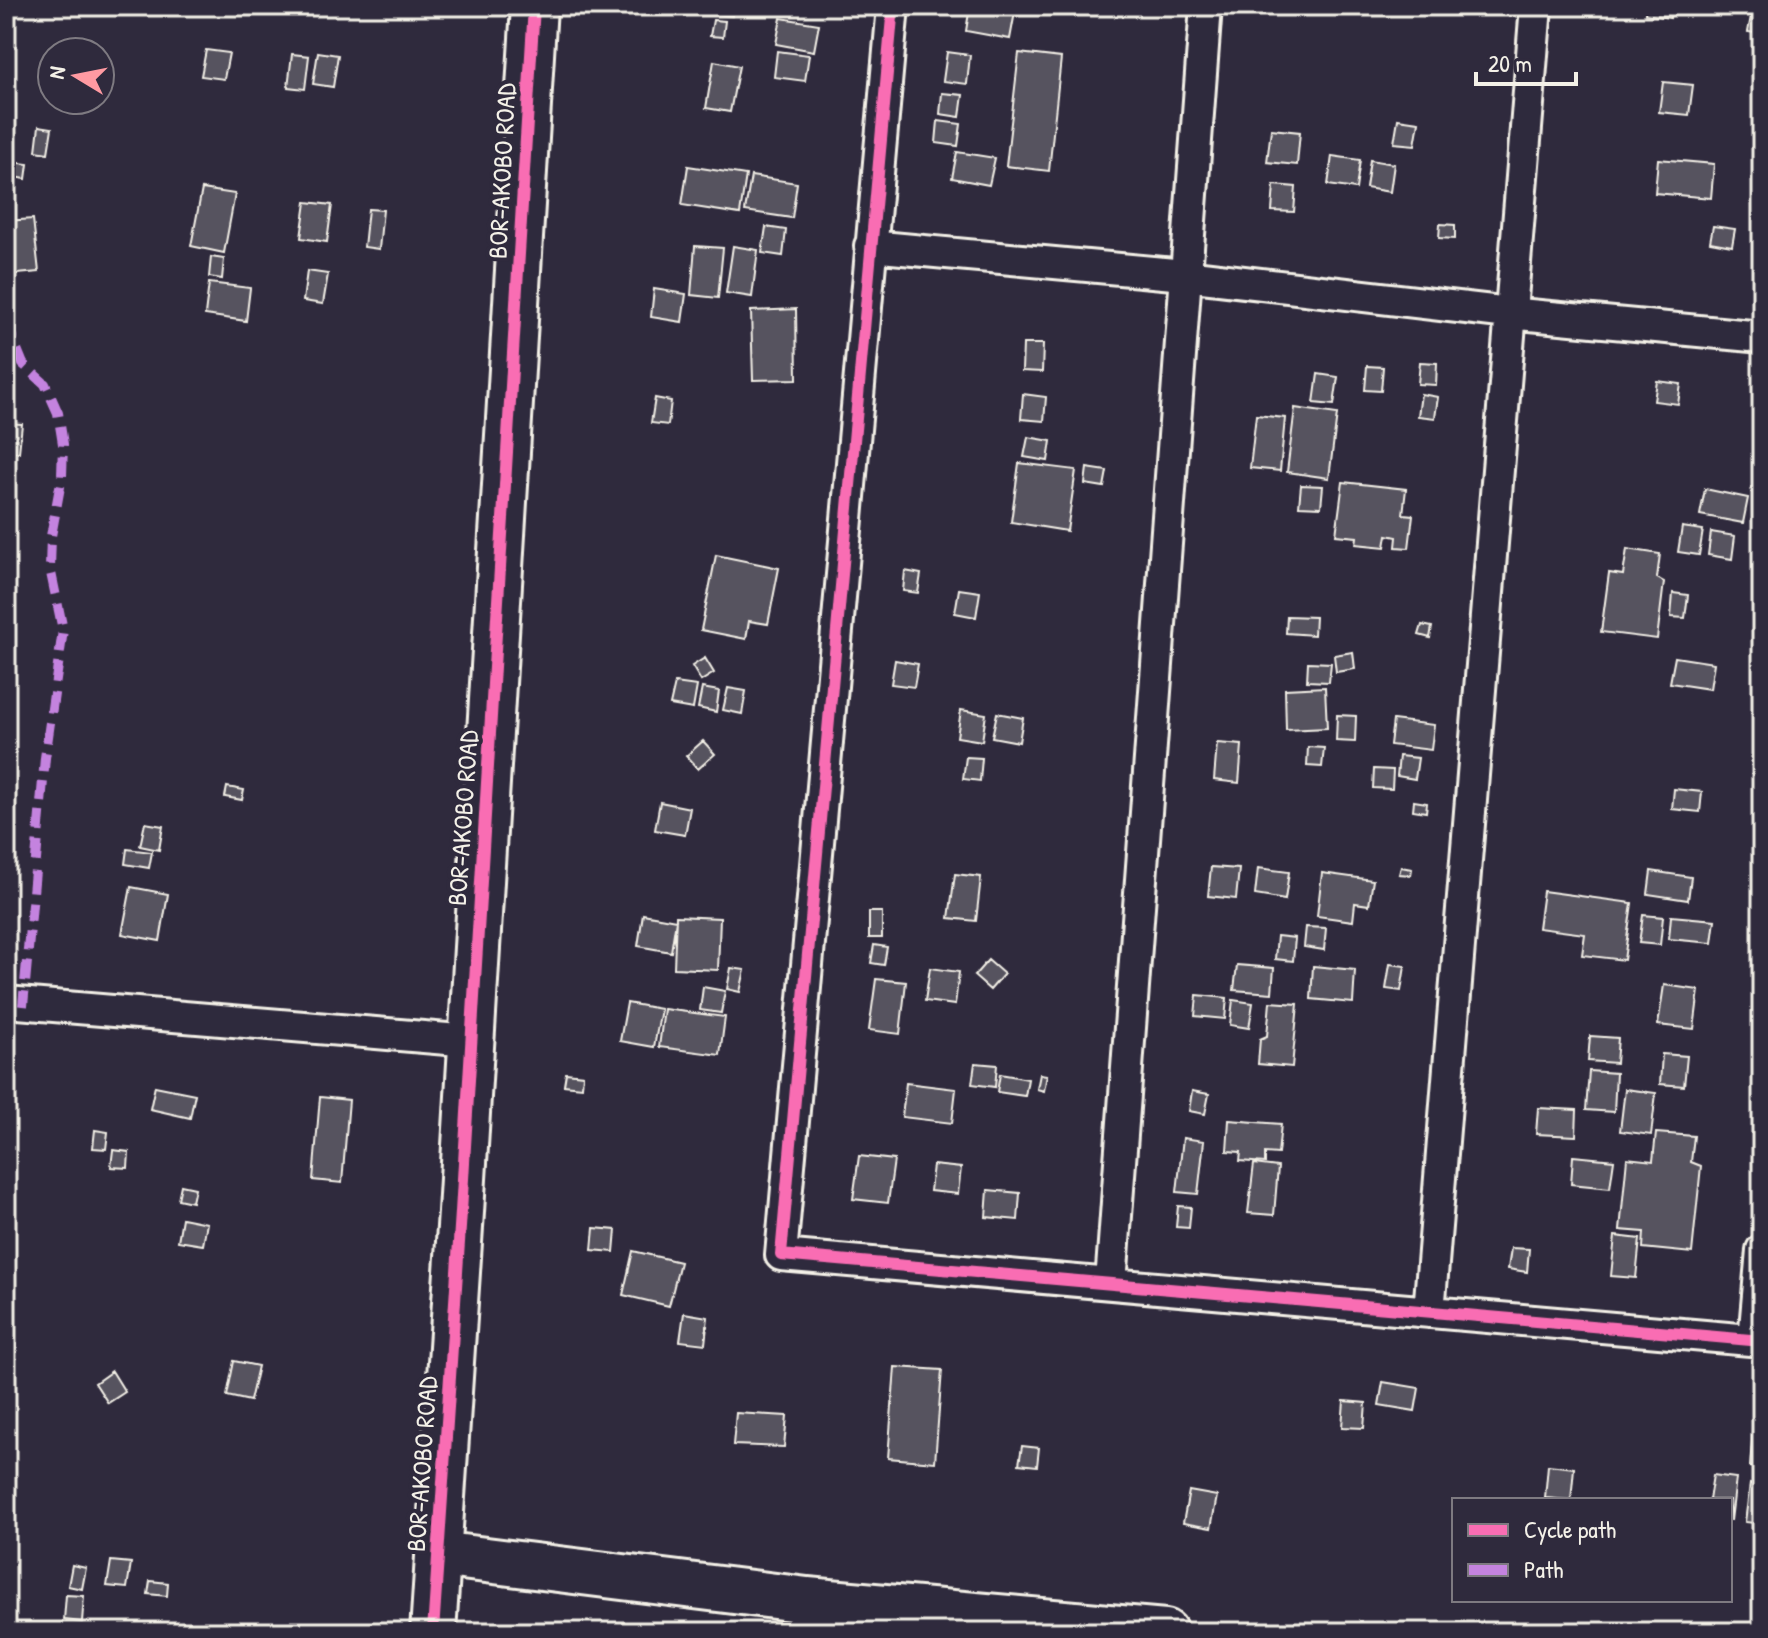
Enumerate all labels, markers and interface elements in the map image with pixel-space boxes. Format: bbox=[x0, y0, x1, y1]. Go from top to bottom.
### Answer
north arrow bbox=[36, 36, 116, 116]
scale bar bbox=[1476, 36, 1576, 86]
text: 20 m bbox=[1488, 47, 1532, 79]
text: N bbox=[41, 64, 72, 81]
street label: BOR-AKOBO ROAD bbox=[479, 82, 524, 260]
street label: BOR-AKOBO ROAD bbox=[439, 729, 486, 907]
street label: BOR-AKOBO ROAD bbox=[398, 1375, 445, 1553]
legend bbox=[1452, 1498, 1732, 1602]
text: Cycle path bbox=[1524, 1513, 1616, 1545]
text: Path bbox=[1524, 1553, 1563, 1585]

